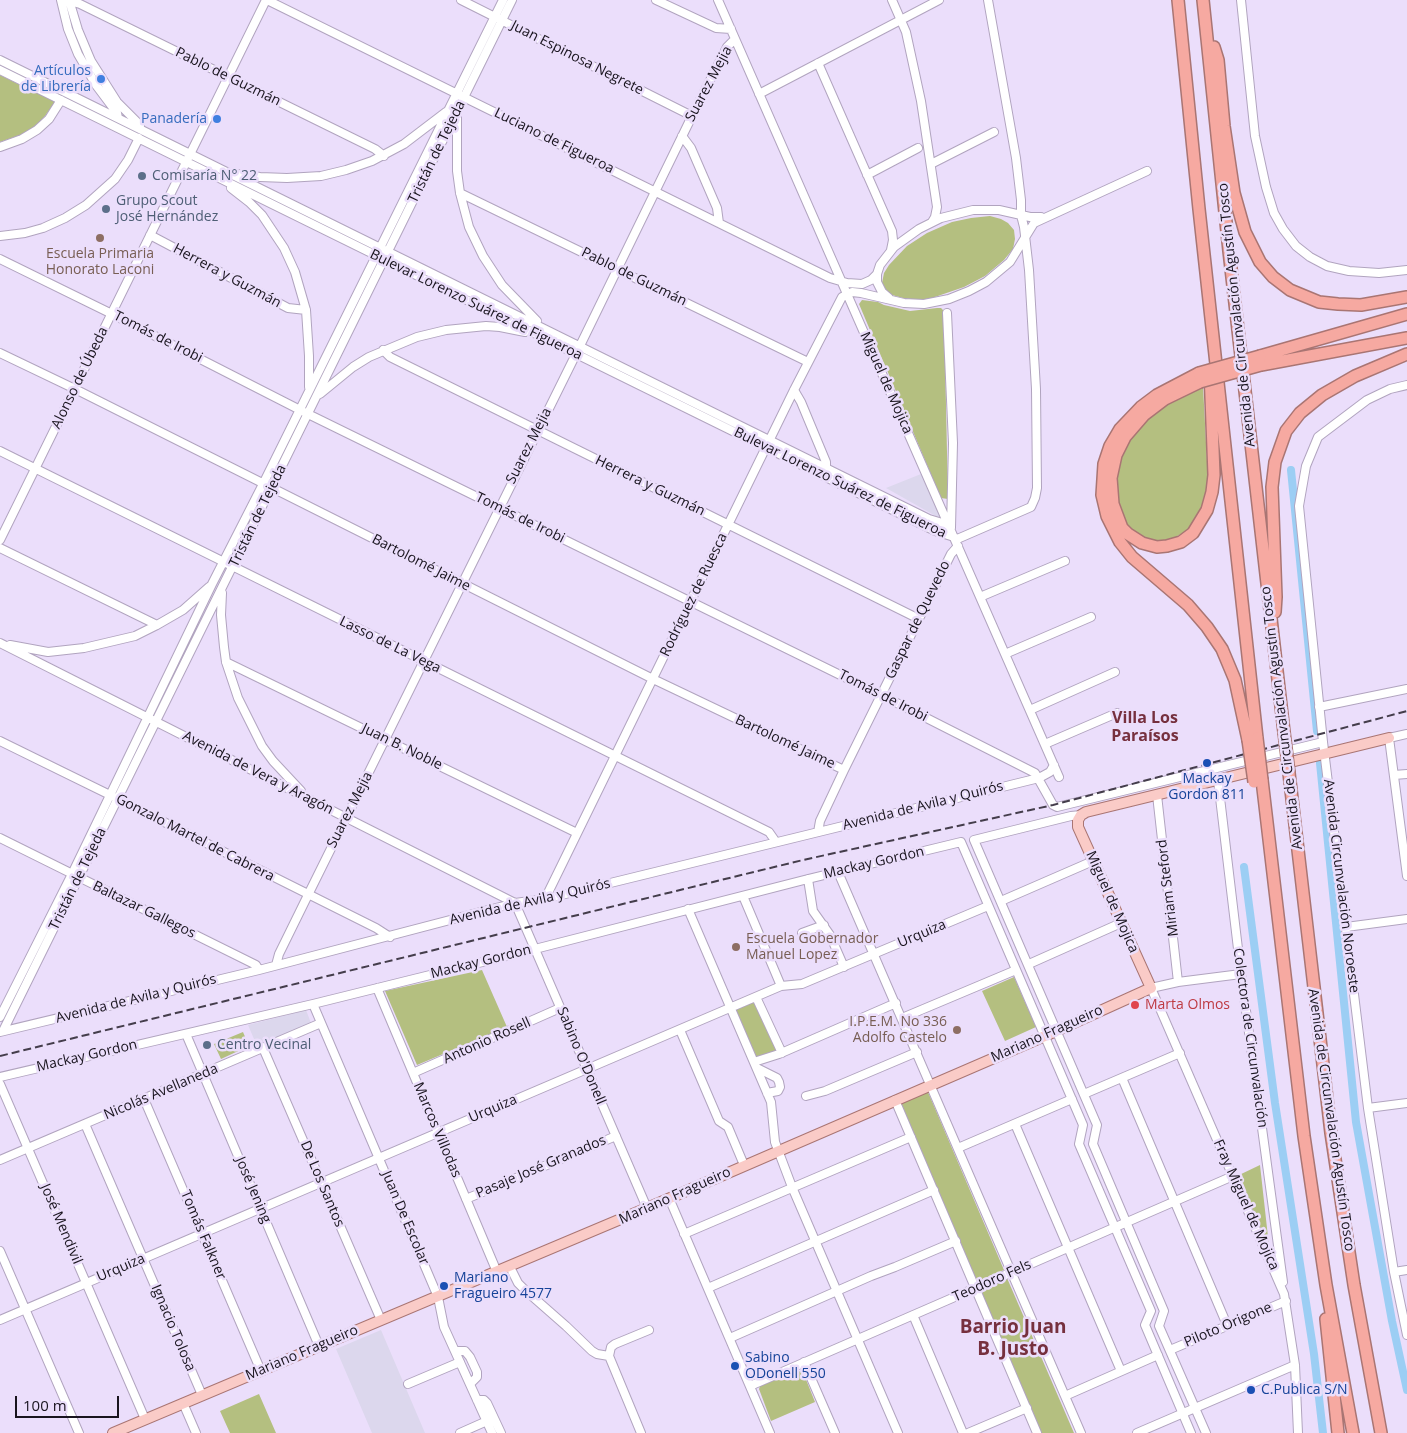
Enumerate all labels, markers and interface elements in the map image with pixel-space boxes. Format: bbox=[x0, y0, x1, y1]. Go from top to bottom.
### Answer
street label: Juan Espinosa Negrete bbox=[508, 17, 646, 99]
street label: Suarez Mejia bbox=[682, 43, 736, 125]
street label: Pablo de Guzmán bbox=[173, 44, 283, 110]
place label: Artículos de Librería bbox=[21, 63, 91, 95]
marker: Artículos de Librería bbox=[95, 73, 107, 85]
street label: Tristán de Tejeda bbox=[405, 98, 469, 206]
street label: Luciano de Figueroa bbox=[491, 105, 617, 177]
place label: Panadería bbox=[141, 111, 207, 127]
marker: Panadería bbox=[211, 113, 223, 125]
place label: Comisaría N° 22 bbox=[152, 168, 257, 184]
marker: Comisaría N° 22 bbox=[136, 170, 148, 182]
street label: Avenida de Circunvalación Agustín Tosco bbox=[1215, 182, 1259, 448]
place label: Grupo Scout José Hernández bbox=[116, 193, 218, 226]
marker: Grupo Scout José Hernández bbox=[100, 203, 112, 215]
marker: Escuela Primaria Honorato Laconi bbox=[94, 232, 106, 244]
street label: Herrera y Guzmán bbox=[170, 240, 284, 312]
street label: Pablo de Guzmán bbox=[579, 244, 689, 310]
place label: Escuela Primaria Honorato Laconi bbox=[46, 246, 154, 278]
street label: Bulevar Lorenzo Suárez de Figueroa bbox=[367, 246, 585, 364]
street label: Tomás de Irobi bbox=[111, 307, 205, 367]
street label: Alonso de Úbeda bbox=[48, 324, 112, 432]
street label: Miguel de Mojica bbox=[856, 329, 916, 437]
street label: Suarez Mejia bbox=[503, 405, 555, 487]
street label: Bulevar Lorenzo Suárez de Figueroa bbox=[731, 424, 949, 542]
street label: Herrera y Guzmán bbox=[592, 452, 708, 520]
street label: Tristán de Tejeda bbox=[226, 462, 290, 570]
street label: Tomás de Irobi bbox=[473, 489, 567, 547]
street label: Rodríguez de Ruesca bbox=[657, 530, 731, 660]
street label: Bartolomé Jaime bbox=[369, 531, 473, 595]
street label: Gaspar de Quevedo bbox=[882, 558, 954, 682]
street label: Avenida de Circunvalación Agustín Tosco bbox=[1258, 585, 1306, 851]
street label: Lasso de La Vega bbox=[336, 613, 444, 677]
street label: Tomás de Irobi bbox=[836, 666, 930, 726]
district label: Villa Los Paraísos bbox=[1111, 708, 1179, 746]
street label: Bartolomé Jaime bbox=[732, 712, 838, 772]
street label: Juan B. Noble bbox=[359, 720, 445, 774]
street label: Avenida de Vera y Aragón bbox=[180, 728, 336, 818]
marker: Mackay Gordon 811 bbox=[1201, 757, 1213, 769]
street label: Suarez Mejia bbox=[324, 769, 376, 851]
place label: Mackay Gordon 811 bbox=[1168, 771, 1246, 804]
street label: Avenida de Avila y Quirós bbox=[841, 778, 1005, 834]
street label: Avenida Circunvalación Noroeste bbox=[1320, 778, 1362, 994]
street label: Gonzalo Martel de Cabrera bbox=[113, 791, 277, 885]
street label: Tristán de Tejeda bbox=[46, 825, 110, 933]
street label: Miriam Steford bbox=[1154, 838, 1182, 938]
street label: Mackay Gordon bbox=[822, 843, 926, 883]
street label: Miguel de Mojica bbox=[1082, 848, 1142, 956]
street label: Avenida de Avila y Quirós bbox=[448, 875, 612, 929]
street label: Baltazar Gallegos bbox=[90, 878, 198, 942]
street label: Urquiza bbox=[895, 916, 949, 952]
place label: Escuela Gobernador Manuel Lopez bbox=[746, 931, 878, 964]
street label: Mackay Gordon bbox=[429, 941, 533, 983]
marker: Escuela Gobernador Manuel Lopez bbox=[730, 941, 742, 953]
street label: Colectora de Circunvalación bbox=[1229, 947, 1271, 1129]
street label: Avenida de Avila y Quirós bbox=[54, 971, 218, 1027]
street label: Avenida de Circunvalación Agustín Tosco bbox=[1304, 988, 1358, 1252]
place label: Marta Olmos bbox=[1145, 997, 1230, 1013]
marker: Marta Olmos bbox=[1129, 999, 1141, 1011]
street label: Mariano Fragueiro bbox=[989, 1002, 1105, 1066]
street label: Sabino O'Donell bbox=[553, 1005, 609, 1107]
street label: Antonio Rosell bbox=[441, 1014, 533, 1068]
place label: I.P.E.M. No 336 Adolfo Castelo bbox=[849, 1014, 947, 1046]
marker: I.P.E.M. No 336 Adolfo Castelo bbox=[951, 1024, 963, 1036]
street label: Mackay Gordon bbox=[35, 1036, 139, 1076]
place label: Centro Vecinal bbox=[217, 1037, 311, 1053]
marker: Centro Vecinal bbox=[201, 1039, 213, 1051]
street label: Nicolás Avellaneda bbox=[101, 1060, 221, 1124]
street label: Marcos Villodas bbox=[409, 1080, 465, 1180]
street label: Urquiza bbox=[466, 1091, 520, 1127]
street label: Pasaje José Granados bbox=[473, 1132, 609, 1202]
street label: Fray Miguel de Mojica bbox=[1210, 1137, 1282, 1273]
street label: De Los Santos bbox=[296, 1138, 348, 1230]
street label: José Jening bbox=[232, 1154, 274, 1226]
street label: Mariano Fragueiro bbox=[617, 1164, 733, 1228]
street label: Juan De Escolar bbox=[378, 1168, 432, 1268]
street label: José Mendivil bbox=[37, 1181, 85, 1267]
street label: Tomás Falkner bbox=[177, 1188, 229, 1282]
street label: Urquiza bbox=[94, 1250, 148, 1286]
street label: Teodoro Fels bbox=[950, 1256, 1034, 1306]
place label: Mariano Fragueiro 4577 bbox=[454, 1270, 552, 1302]
marker: Mariano Fragueiro 4577 bbox=[438, 1280, 450, 1292]
street label: Ignacio Tolosa bbox=[147, 1282, 199, 1374]
street label: Piloto Origone bbox=[1182, 1299, 1274, 1351]
district label: Barrio Juan B. Justo bbox=[960, 1317, 1066, 1361]
street label: Mariano Fragueiro bbox=[243, 1322, 361, 1384]
place label: Sabino ODonell 550 bbox=[745, 1350, 826, 1382]
marker: Sabino ODonell 550 bbox=[729, 1360, 741, 1372]
place label: C.Publica S/N bbox=[1261, 1382, 1348, 1398]
marker: C.Publica S/N bbox=[1245, 1384, 1257, 1396]
scale bar bbox=[18, 1386, 121, 1418]
text: 100 m bbox=[23, 1395, 67, 1415]

